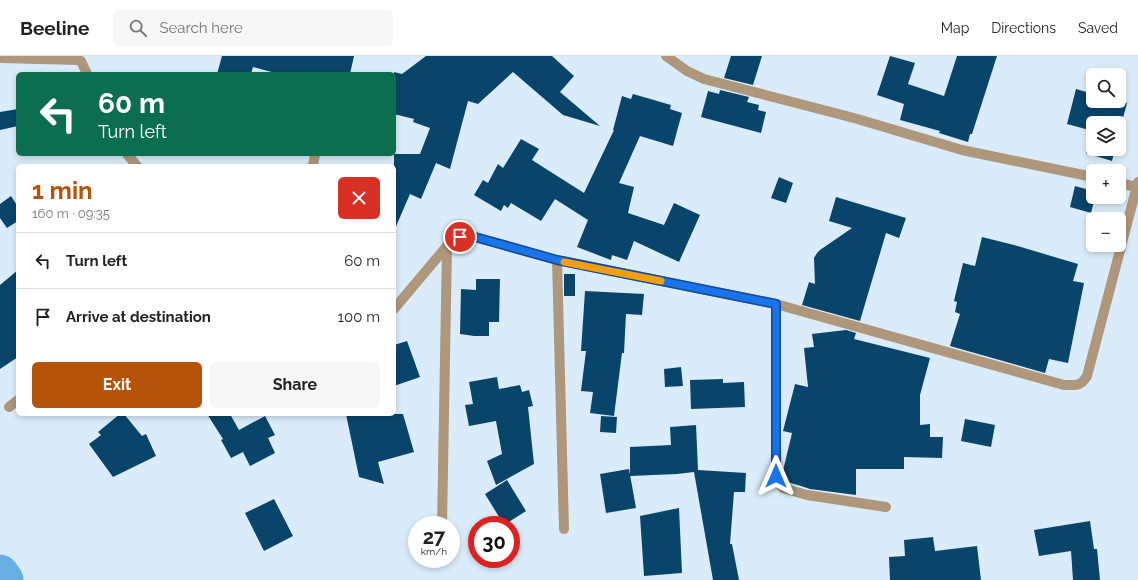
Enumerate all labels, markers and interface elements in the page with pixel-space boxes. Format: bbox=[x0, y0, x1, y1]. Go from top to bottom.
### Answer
search box bbox=[113, 10, 393, 46]
text: Beeline bbox=[20, 17, 89, 39]
icon: search bbox=[127, 17, 149, 39]
text: Search here bbox=[159, 19, 243, 37]
text: Map bbox=[941, 20, 969, 36]
text: Directions bbox=[991, 20, 1056, 36]
text: Saved bbox=[1078, 20, 1118, 36]
map controls bbox=[1086, 68, 1126, 252]
button: search bbox=[1086, 68, 1126, 108]
text: 60 m bbox=[98, 87, 165, 120]
icon: left bbox=[32, 88, 84, 140]
button: layers bbox=[1086, 116, 1126, 156]
text: Turn left bbox=[98, 121, 167, 142]
button: + bbox=[1086, 164, 1126, 204]
text: 1 min bbox=[32, 176, 93, 205]
button: close bbox=[338, 177, 380, 219]
text: 160 m · 09:35 bbox=[32, 206, 110, 221]
button: − bbox=[1086, 212, 1126, 252]
pin bbox=[443, 220, 477, 254]
icon: arrive bbox=[449, 226, 471, 248]
icon: left bbox=[32, 250, 54, 272]
text: Turn left bbox=[66, 252, 127, 270]
text: 60 m bbox=[344, 252, 380, 270]
icon: arrive bbox=[32, 306, 54, 328]
text: Arrive at destination bbox=[66, 308, 211, 326]
text: 100 m bbox=[338, 308, 380, 326]
button: Exit bbox=[32, 362, 202, 408]
button: Share bbox=[210, 362, 380, 408]
position arrow bbox=[755, 455, 797, 497]
speed limit sign: 30 bbox=[468, 516, 520, 568]
text: 27 bbox=[423, 525, 445, 549]
text: km/h bbox=[421, 546, 447, 557]

